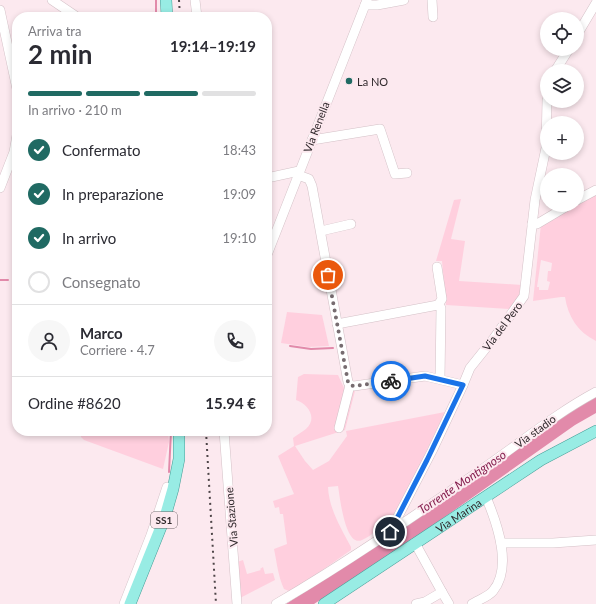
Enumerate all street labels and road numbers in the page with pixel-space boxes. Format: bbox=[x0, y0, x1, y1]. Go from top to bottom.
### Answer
street label: Via Renella bbox=[300, 100, 332, 154]
street label: Via del Pero bbox=[479, 299, 525, 353]
street label: Via stadio bbox=[512, 412, 558, 450]
street label: Via Stazione bbox=[222, 487, 240, 547]
street label: Via Marina bbox=[433, 495, 483, 535]
road number: SS1 bbox=[151, 512, 177, 528]

